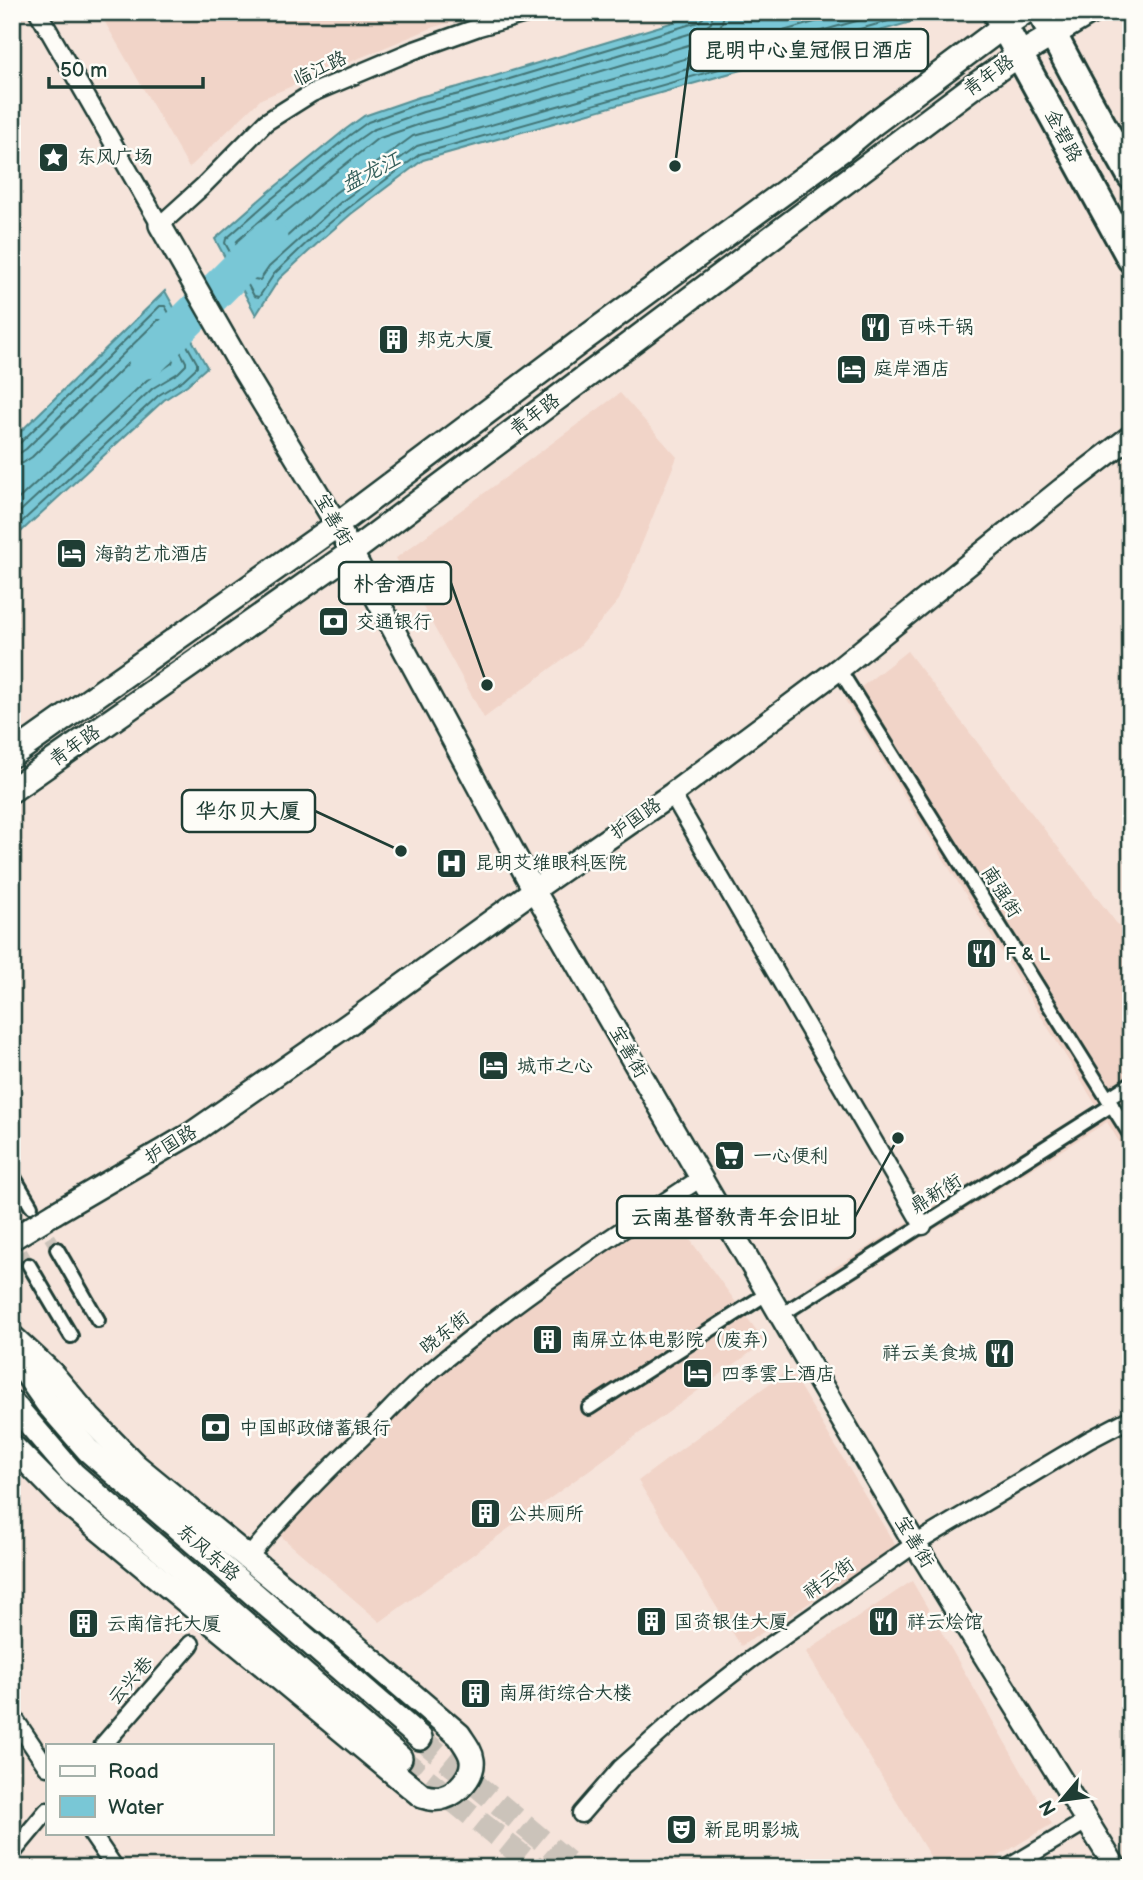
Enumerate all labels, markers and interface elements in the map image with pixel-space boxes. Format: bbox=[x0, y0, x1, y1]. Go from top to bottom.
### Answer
callout: 昆明中心皇冠假日酒店 bbox=[690, 29, 928, 71]
text: 昆明中心皇冠假日酒店 bbox=[704, 38, 914, 63]
scale bar bbox=[49, 46, 203, 90]
street label: 临江路 bbox=[289, 47, 351, 91]
street label: 青年路 bbox=[959, 50, 1019, 102]
text: 50 m bbox=[60, 58, 107, 83]
street label: 金碧路 bbox=[1039, 105, 1087, 167]
place icon: 东风广场 bbox=[37, 140, 71, 174]
place label: 东风广场 bbox=[77, 146, 153, 169]
water label: 盘龙江 bbox=[337, 146, 406, 197]
restaurant icon: 百味干锅 bbox=[858, 310, 892, 344]
place label: 百味干锅 bbox=[898, 316, 974, 339]
building icon: 邦克大厦 bbox=[377, 323, 411, 357]
place label: 邦克大厦 bbox=[417, 329, 493, 352]
hotel icon: 庭岸酒店 bbox=[834, 352, 868, 386]
place label: 庭岸酒店 bbox=[874, 358, 950, 381]
street label: 青年路 bbox=[505, 389, 565, 441]
street label: 宝善街 bbox=[309, 490, 357, 550]
hotel icon: 海韵艺术酒店 bbox=[55, 537, 89, 571]
place label: 海韵艺术酒店 bbox=[95, 543, 209, 566]
callout: 朴舍酒店 bbox=[339, 562, 451, 604]
text: 朴舍酒店 bbox=[353, 572, 437, 597]
bank icon: 交通银行 bbox=[316, 605, 350, 639]
place label: 交通银行 bbox=[356, 611, 432, 634]
street label: 青年路 bbox=[45, 720, 105, 772]
callout: 华尔贝大厦 bbox=[182, 790, 315, 832]
street label: 护国路 bbox=[606, 793, 666, 845]
text: 华尔贝大厦 bbox=[196, 799, 301, 824]
hospital icon: 昆明艾维眼科医院 bbox=[435, 846, 469, 880]
place label: 昆明艾维眼科医院 bbox=[475, 852, 627, 875]
street label: 南强街 bbox=[976, 862, 1026, 922]
restaurant icon: F & L bbox=[965, 937, 999, 971]
place label: F & L bbox=[1005, 943, 1050, 966]
street label: 宝善街 bbox=[604, 1022, 652, 1082]
hotel icon: 城市之心 bbox=[477, 1049, 511, 1083]
place label: 城市之心 bbox=[517, 1055, 593, 1078]
street label: 护国路 bbox=[141, 1120, 201, 1170]
supermarket icon: 一心便利 bbox=[713, 1139, 747, 1173]
place label: 一心便利 bbox=[753, 1145, 829, 1168]
street label: 鼎新街 bbox=[906, 1169, 966, 1219]
callout: 云南基督教青年会旧址 bbox=[617, 1196, 855, 1238]
text: 云南基督教青年会旧址 bbox=[631, 1205, 841, 1230]
street label: 晓东街 bbox=[415, 1306, 475, 1360]
building icon: 南屏立体电影院（废弃） bbox=[531, 1323, 565, 1357]
place label: 南屏立体电影院（废弃） bbox=[571, 1329, 780, 1352]
restaurant icon: 祥云美食城 bbox=[983, 1336, 1017, 1370]
place label: 祥云美食城 bbox=[882, 1342, 977, 1365]
hotel icon: 四季雲上酒店 bbox=[681, 1357, 715, 1391]
place label: 四季雲上酒店 bbox=[721, 1363, 835, 1386]
bank icon: 中国邮政储蓄银行 bbox=[199, 1411, 233, 1445]
place label: 中国邮政储蓄银行 bbox=[239, 1417, 391, 1440]
building icon: 公共厕所 bbox=[468, 1497, 502, 1531]
place label: 公共厕所 bbox=[508, 1503, 584, 1526]
street label: 宝善街 bbox=[889, 1512, 939, 1572]
street label: 东风东路 bbox=[172, 1519, 244, 1587]
street label: 祥云街 bbox=[799, 1553, 859, 1605]
building icon: 国资银佳大厦 bbox=[634, 1605, 668, 1639]
restaurant icon: 祥云烩馆 bbox=[867, 1605, 901, 1639]
building icon: 云南信托大厦 bbox=[67, 1607, 101, 1641]
place label: 国资银佳大厦 bbox=[674, 1611, 788, 1634]
place label: 祥云烩馆 bbox=[907, 1611, 983, 1634]
place label: 云南信托大厦 bbox=[107, 1613, 221, 1636]
street label: 云兴巷 bbox=[104, 1652, 158, 1710]
building icon: 南屏街综合大楼 bbox=[459, 1676, 493, 1710]
place label: 南屏街综合大楼 bbox=[499, 1682, 632, 1705]
legend bbox=[46, 1744, 273, 1834]
text: Road bbox=[108, 1759, 159, 1784]
north arrow bbox=[1028, 1764, 1098, 1834]
text: Water bbox=[108, 1795, 164, 1820]
text: N bbox=[1035, 1796, 1062, 1819]
theatre icon: 新昆明影城 bbox=[664, 1813, 698, 1847]
place label: 新昆明影城 bbox=[704, 1819, 799, 1842]

